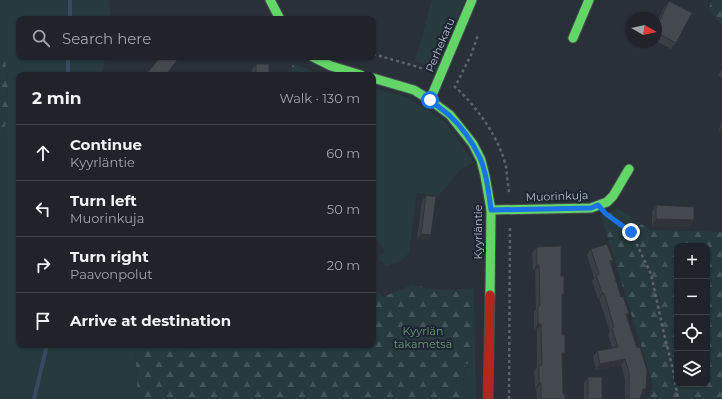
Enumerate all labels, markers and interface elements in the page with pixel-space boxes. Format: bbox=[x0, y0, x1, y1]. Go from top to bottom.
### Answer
north arrow bbox=[626, 12, 662, 48]
search box bbox=[16, 16, 376, 60]
street label: Perhekatu bbox=[422, 16, 458, 74]
icon: search bbox=[30, 27, 52, 49]
text: Search here bbox=[62, 29, 151, 48]
text: 2 min bbox=[32, 88, 82, 108]
text: Walk · 130 m bbox=[279, 90, 360, 106]
route start bbox=[421, 91, 439, 109]
text: Continue bbox=[70, 135, 142, 154]
icon: ahead bbox=[32, 142, 54, 164]
text: 60 m bbox=[326, 145, 360, 161]
text: Kyyrläntie bbox=[70, 154, 135, 170]
street label: Muorinkuja bbox=[525, 188, 589, 204]
text: Turn left bbox=[70, 191, 137, 210]
icon: left bbox=[32, 198, 54, 220]
text: 50 m bbox=[327, 201, 360, 217]
street label: Kyyrläntie bbox=[471, 204, 485, 259]
text: Muorinkuja bbox=[70, 210, 144, 226]
route end bbox=[622, 223, 640, 241]
map controls bbox=[674, 243, 710, 387]
button: + bbox=[674, 243, 710, 279]
text: Turn right bbox=[70, 247, 149, 266]
icon: right bbox=[32, 254, 54, 276]
text: 20 m bbox=[327, 257, 360, 273]
text: Paavonpolut bbox=[70, 266, 153, 282]
button: − bbox=[674, 279, 710, 315]
icon: arrive bbox=[32, 310, 54, 332]
text: Arrive at destination bbox=[70, 311, 231, 330]
button: locate bbox=[674, 315, 710, 351]
park label: Kyyrlän takametsä bbox=[394, 324, 452, 351]
button: layers bbox=[674, 351, 710, 387]

